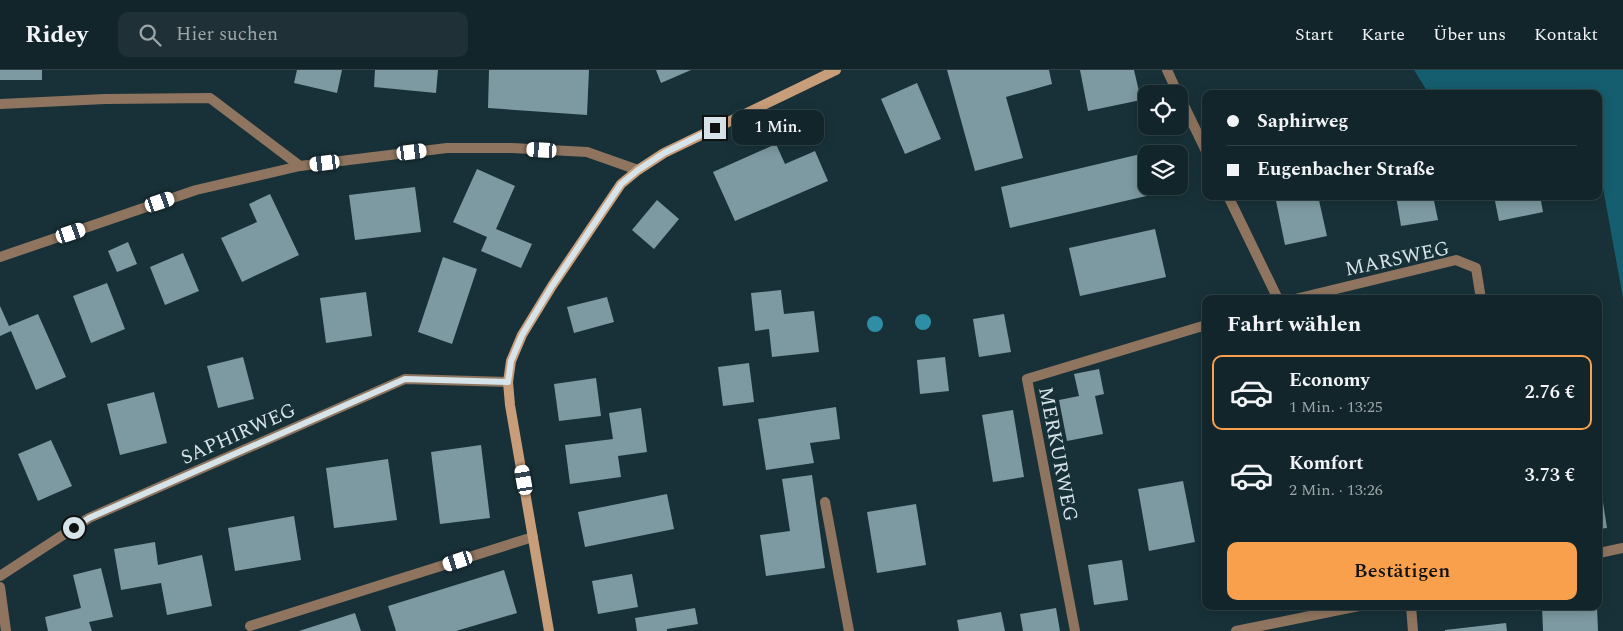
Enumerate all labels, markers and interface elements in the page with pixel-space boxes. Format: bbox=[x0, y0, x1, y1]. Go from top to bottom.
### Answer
search box bbox=[118, 12, 468, 57]
text: Ridey bbox=[25, 17, 88, 53]
text: Hier suchen bbox=[176, 20, 278, 49]
icon: search bbox=[136, 21, 164, 49]
text: Start bbox=[1295, 21, 1333, 48]
text: Karte bbox=[1361, 21, 1405, 48]
text: Über uns bbox=[1433, 21, 1506, 48]
text: Kontakt bbox=[1534, 21, 1598, 48]
map controls bbox=[1138, 85, 1188, 195]
button: locate bbox=[1138, 85, 1188, 135]
text: Saphirweg bbox=[1257, 107, 1349, 136]
callout: 1 Min. bbox=[732, 110, 825, 146]
text: 1 Min. bbox=[754, 115, 802, 139]
route end bbox=[704, 117, 726, 139]
car bbox=[526, 142, 557, 158]
car bbox=[396, 143, 427, 161]
button: layers bbox=[1138, 145, 1188, 195]
car bbox=[309, 154, 340, 172]
text: Eugenbacher Straße bbox=[1257, 155, 1435, 184]
car bbox=[143, 190, 176, 214]
car bbox=[54, 221, 87, 245]
street label: MARSWEG bbox=[1342, 233, 1452, 285]
text: Fahrt wählen bbox=[1227, 308, 1361, 341]
text: Economy bbox=[1289, 366, 1370, 395]
icon: car bbox=[1229, 370, 1274, 415]
text: 2.76 € bbox=[1525, 378, 1575, 407]
street label: MERKURWEG bbox=[1030, 384, 1086, 524]
street label: SAPHIRWEG bbox=[176, 395, 301, 473]
text: 1 Min. · 13:25 bbox=[1289, 395, 1383, 419]
text: Komfort bbox=[1289, 449, 1364, 478]
icon: car bbox=[1229, 453, 1274, 498]
text: 3.73 € bbox=[1525, 461, 1575, 490]
car bbox=[514, 464, 533, 496]
text: 2 Min. · 13:26 bbox=[1289, 478, 1383, 502]
route start bbox=[63, 517, 85, 539]
button: Bestätigen bbox=[1227, 542, 1577, 600]
car bbox=[441, 549, 474, 573]

